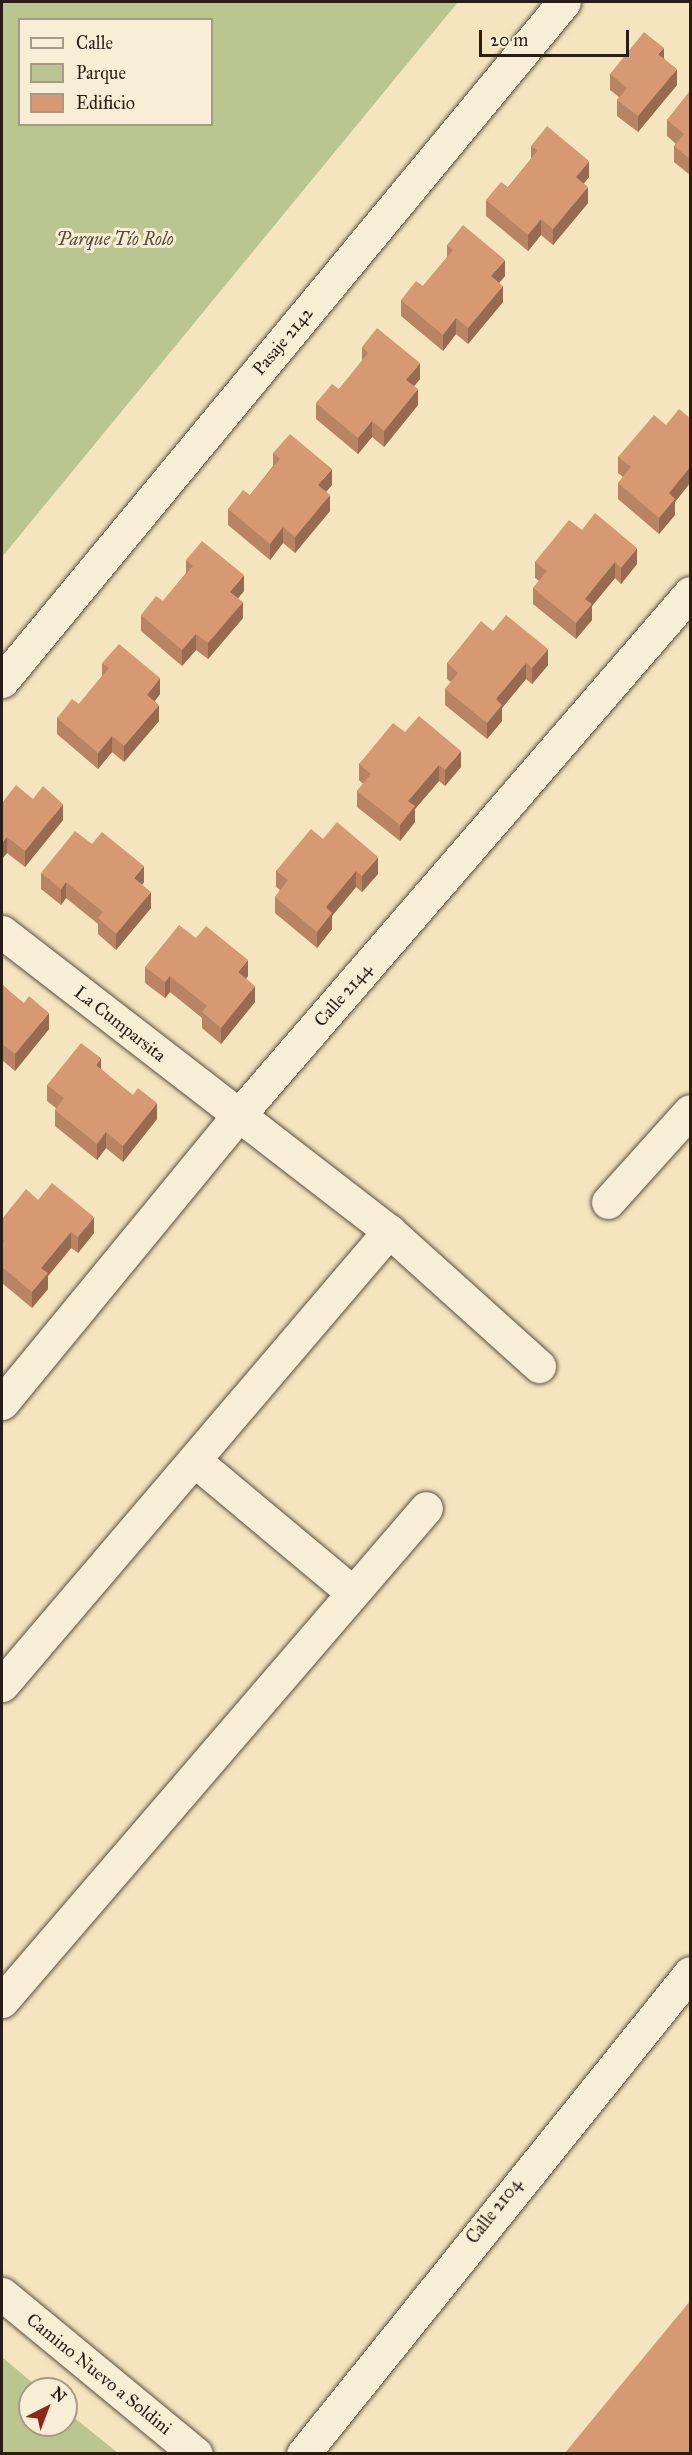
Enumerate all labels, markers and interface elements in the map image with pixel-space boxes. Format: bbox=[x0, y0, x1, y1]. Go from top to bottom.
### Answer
legend bbox=[18, 18, 213, 126]
scale bar bbox=[482, 18, 632, 56]
text: 20 m bbox=[490, 29, 528, 51]
text: Calle bbox=[76, 32, 113, 54]
text: Parque bbox=[76, 62, 126, 84]
text: Edificio bbox=[76, 92, 135, 114]
park label: Parque Tío Rolo bbox=[56, 228, 174, 250]
street label: Pasaje 2142 bbox=[248, 302, 318, 380]
street label: Calle 2144 bbox=[310, 959, 376, 1031]
street label: La Cumparsita bbox=[70, 981, 170, 1067]
street label: Calle 2104 bbox=[462, 2174, 526, 2248]
street label: Camino Nuevo a Soldini bbox=[22, 2309, 176, 2439]
north arrow bbox=[18, 2377, 78, 2437]

